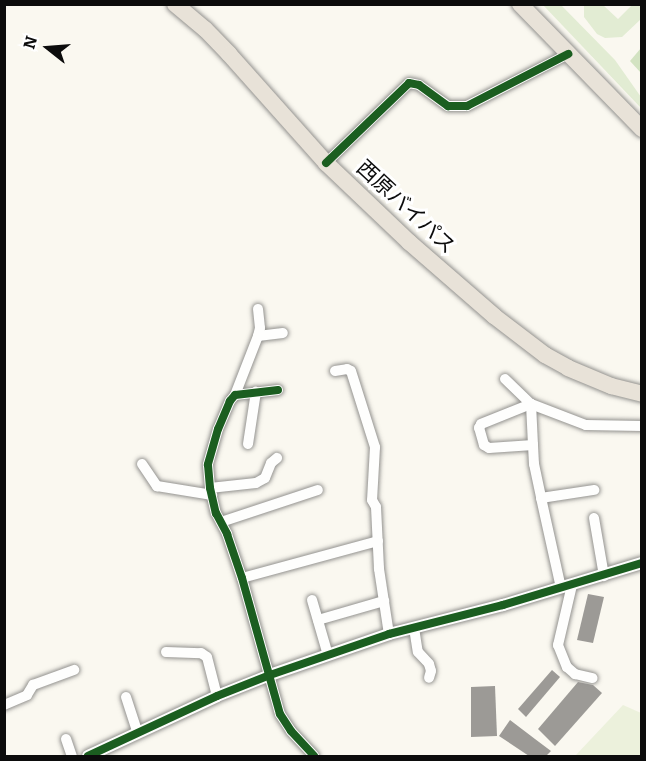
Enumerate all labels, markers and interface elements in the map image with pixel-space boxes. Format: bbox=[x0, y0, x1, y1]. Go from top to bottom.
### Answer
north arrow bbox=[18, 18, 78, 78]
text: N bbox=[19, 34, 41, 51]
street label: 西原バイパス bbox=[351, 155, 461, 259]

